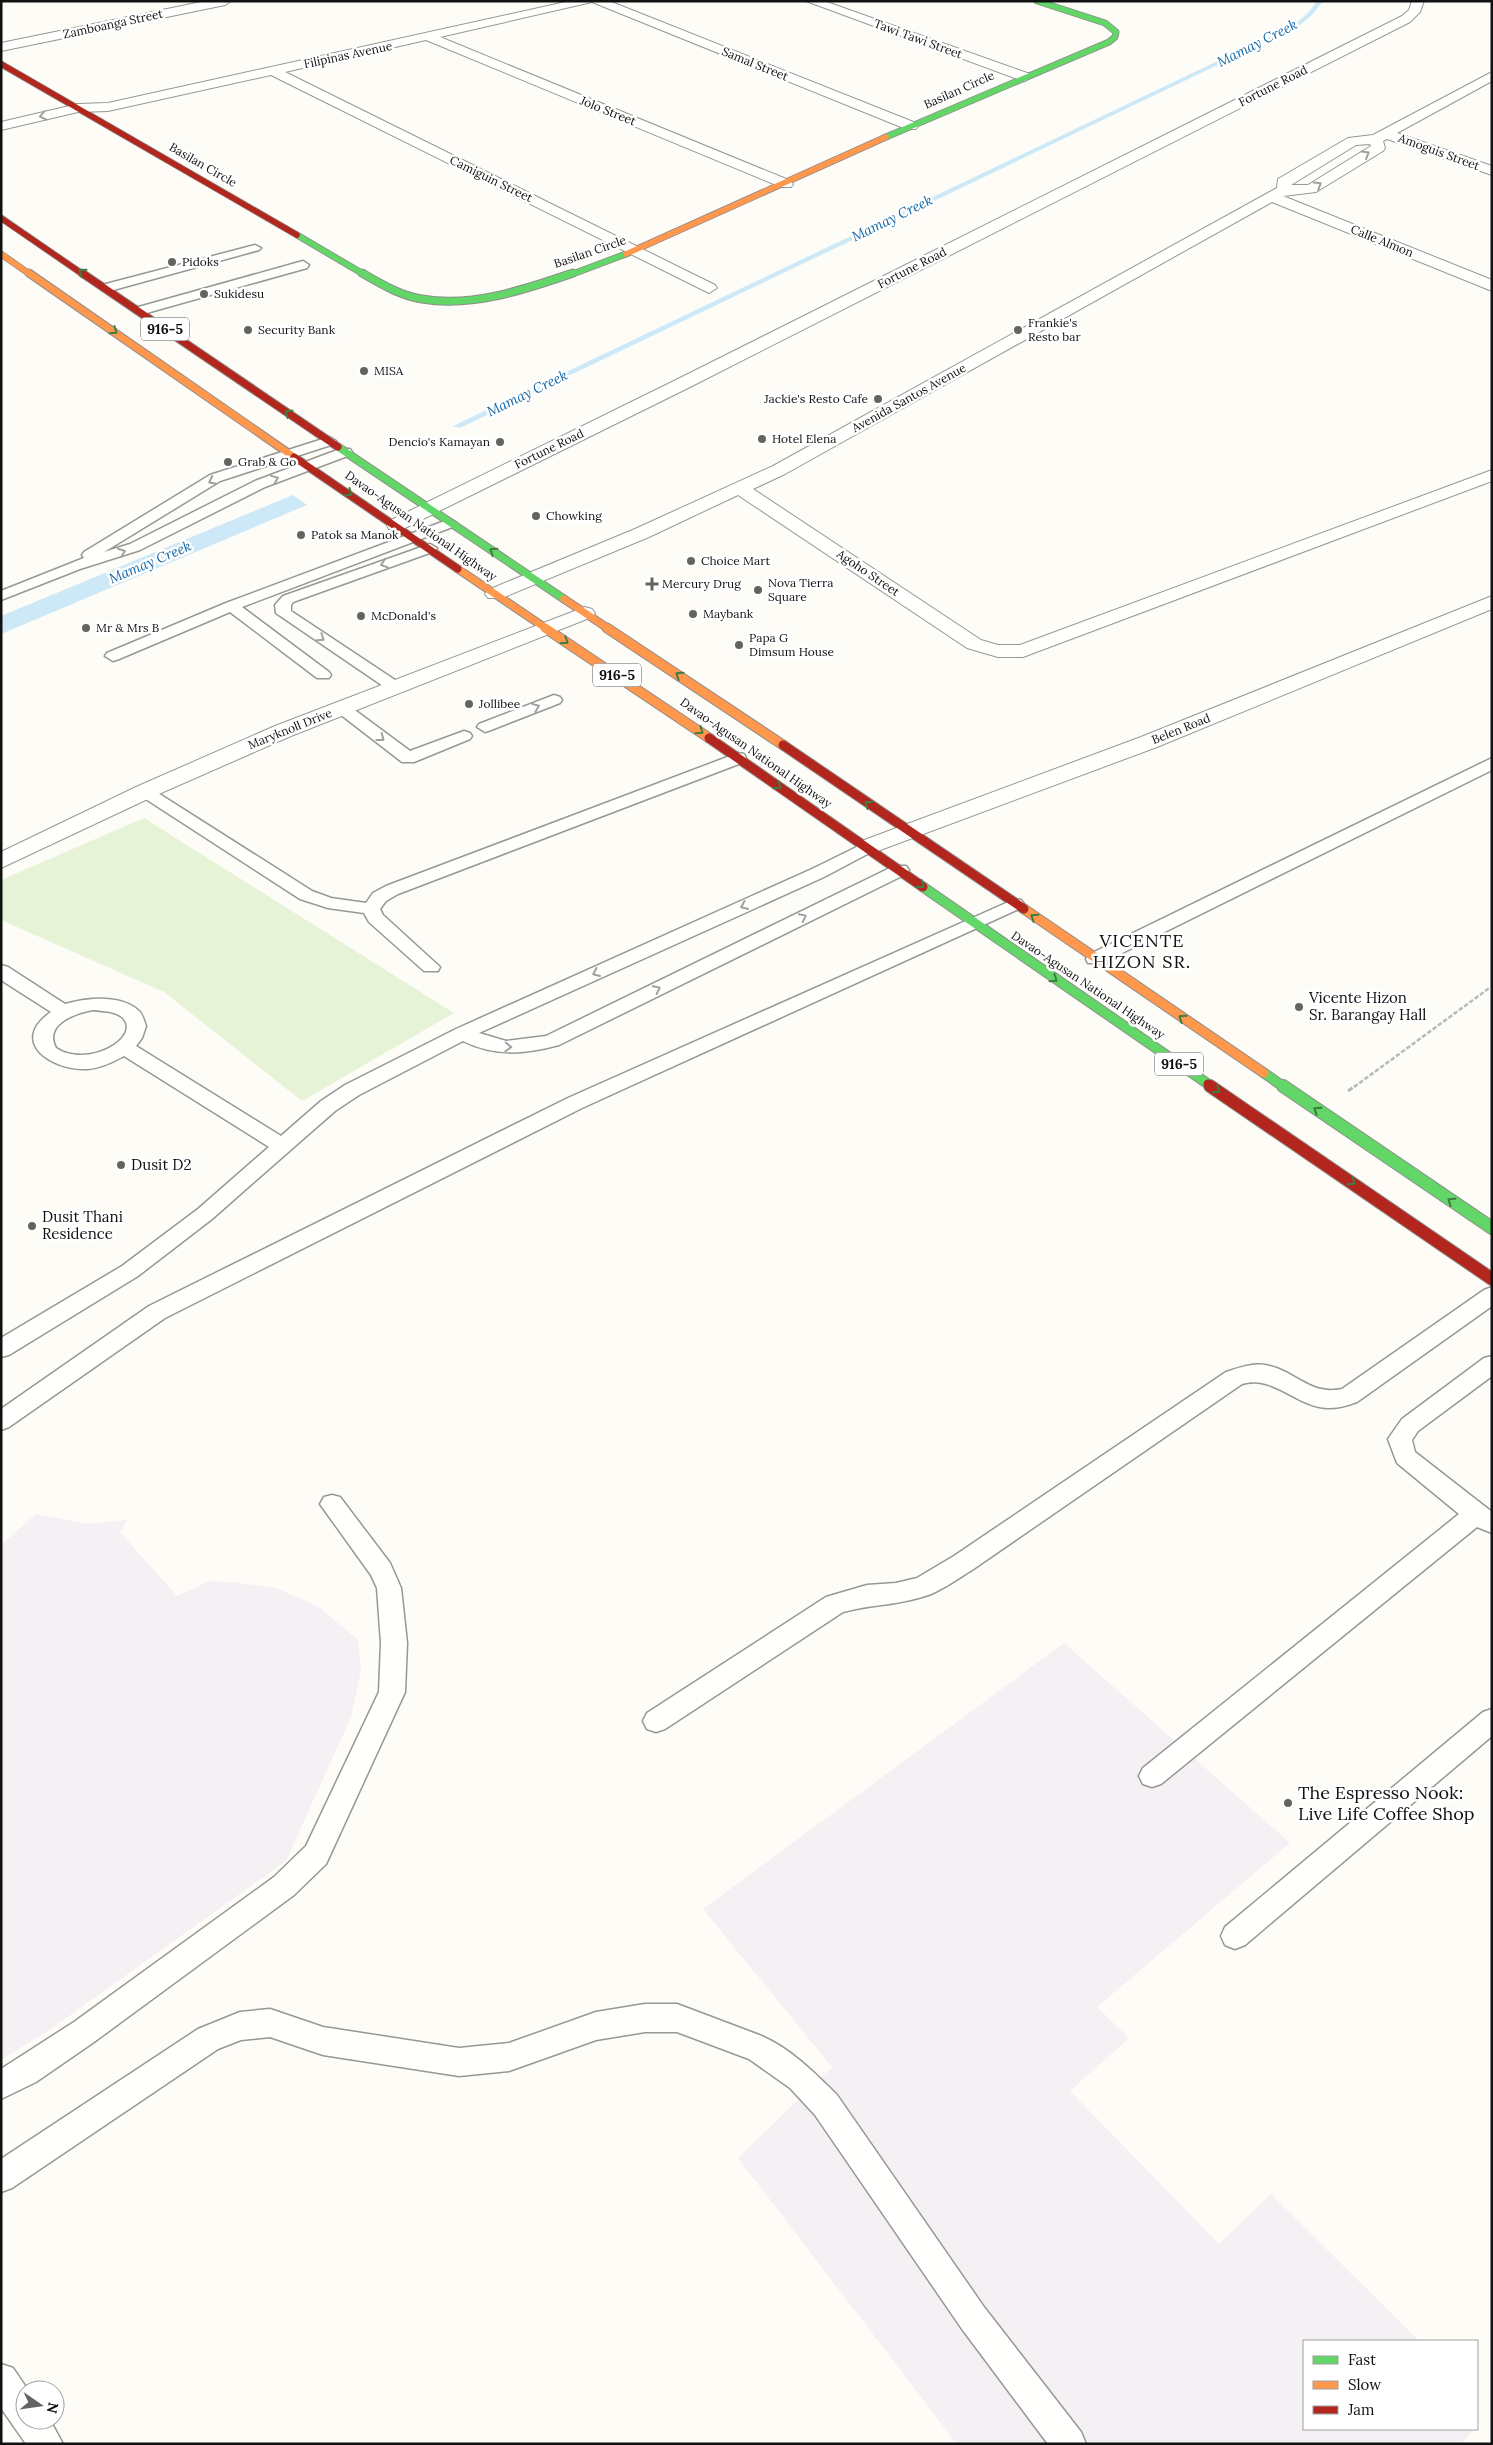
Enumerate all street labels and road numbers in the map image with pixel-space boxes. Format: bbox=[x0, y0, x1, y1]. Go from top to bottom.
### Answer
street label: Zamboanga Street bbox=[62, 6, 165, 41]
street label: Tawi Tawi Street bbox=[872, 16, 965, 62]
street label: Filipinas Avenue bbox=[302, 38, 394, 71]
street label: Samal Street bbox=[720, 43, 791, 84]
street label: Fortune Road bbox=[1236, 62, 1310, 109]
street label: Basilan Circle bbox=[921, 67, 997, 112]
street label: Jolo Street bbox=[577, 92, 639, 129]
street label: Amoguis Street bbox=[1396, 130, 1482, 173]
street label: Basilan Circle bbox=[167, 139, 240, 190]
street label: Camiguin Street bbox=[447, 152, 535, 205]
street label: Calle Almon bbox=[1349, 221, 1416, 260]
street label: Basilan Circle bbox=[552, 232, 628, 271]
street label: Fortune Road bbox=[875, 244, 949, 291]
road number: 916-5 bbox=[141, 318, 189, 340]
street label: Avenida Santos Avenue bbox=[848, 360, 969, 436]
street label: Fortune Road bbox=[512, 425, 586, 472]
street label: Davao-Agusan National Highway bbox=[342, 467, 501, 584]
street label: Agoho Street bbox=[833, 546, 903, 599]
road number: 916-5 bbox=[593, 664, 641, 686]
street label: Davao-Agusan National Highway bbox=[677, 694, 836, 811]
street label: Maryknoll Drive bbox=[246, 705, 334, 752]
street label: Belen Road bbox=[1149, 710, 1212, 747]
street label: Davao-Agusan National Highway bbox=[1009, 927, 1168, 1042]
road number: 916-5 bbox=[1155, 1052, 1203, 1076]

